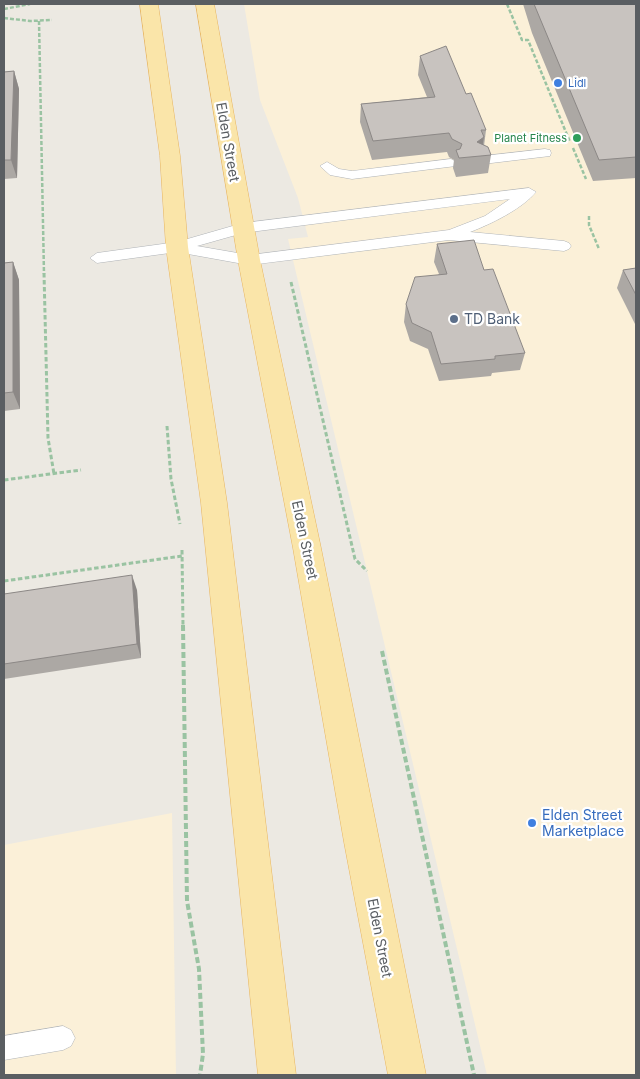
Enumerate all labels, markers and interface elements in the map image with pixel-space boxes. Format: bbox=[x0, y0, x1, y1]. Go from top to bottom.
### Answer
place label: Lidl bbox=[568, 76, 586, 90]
marker: Lidl bbox=[552, 77, 564, 89]
street label: Elden Street bbox=[213, 101, 244, 183]
place label: Planet Fitness bbox=[494, 131, 567, 145]
marker: Planet Fitness bbox=[571, 132, 583, 144]
place label: TD Bank bbox=[464, 310, 520, 327]
marker: TD Bank bbox=[448, 313, 460, 325]
street label: Elden Street bbox=[289, 499, 322, 581]
place label: Elden Street Marketplace bbox=[542, 806, 624, 839]
marker: Elden Street Marketplace bbox=[526, 817, 538, 829]
street label: Elden Street bbox=[364, 897, 397, 979]

